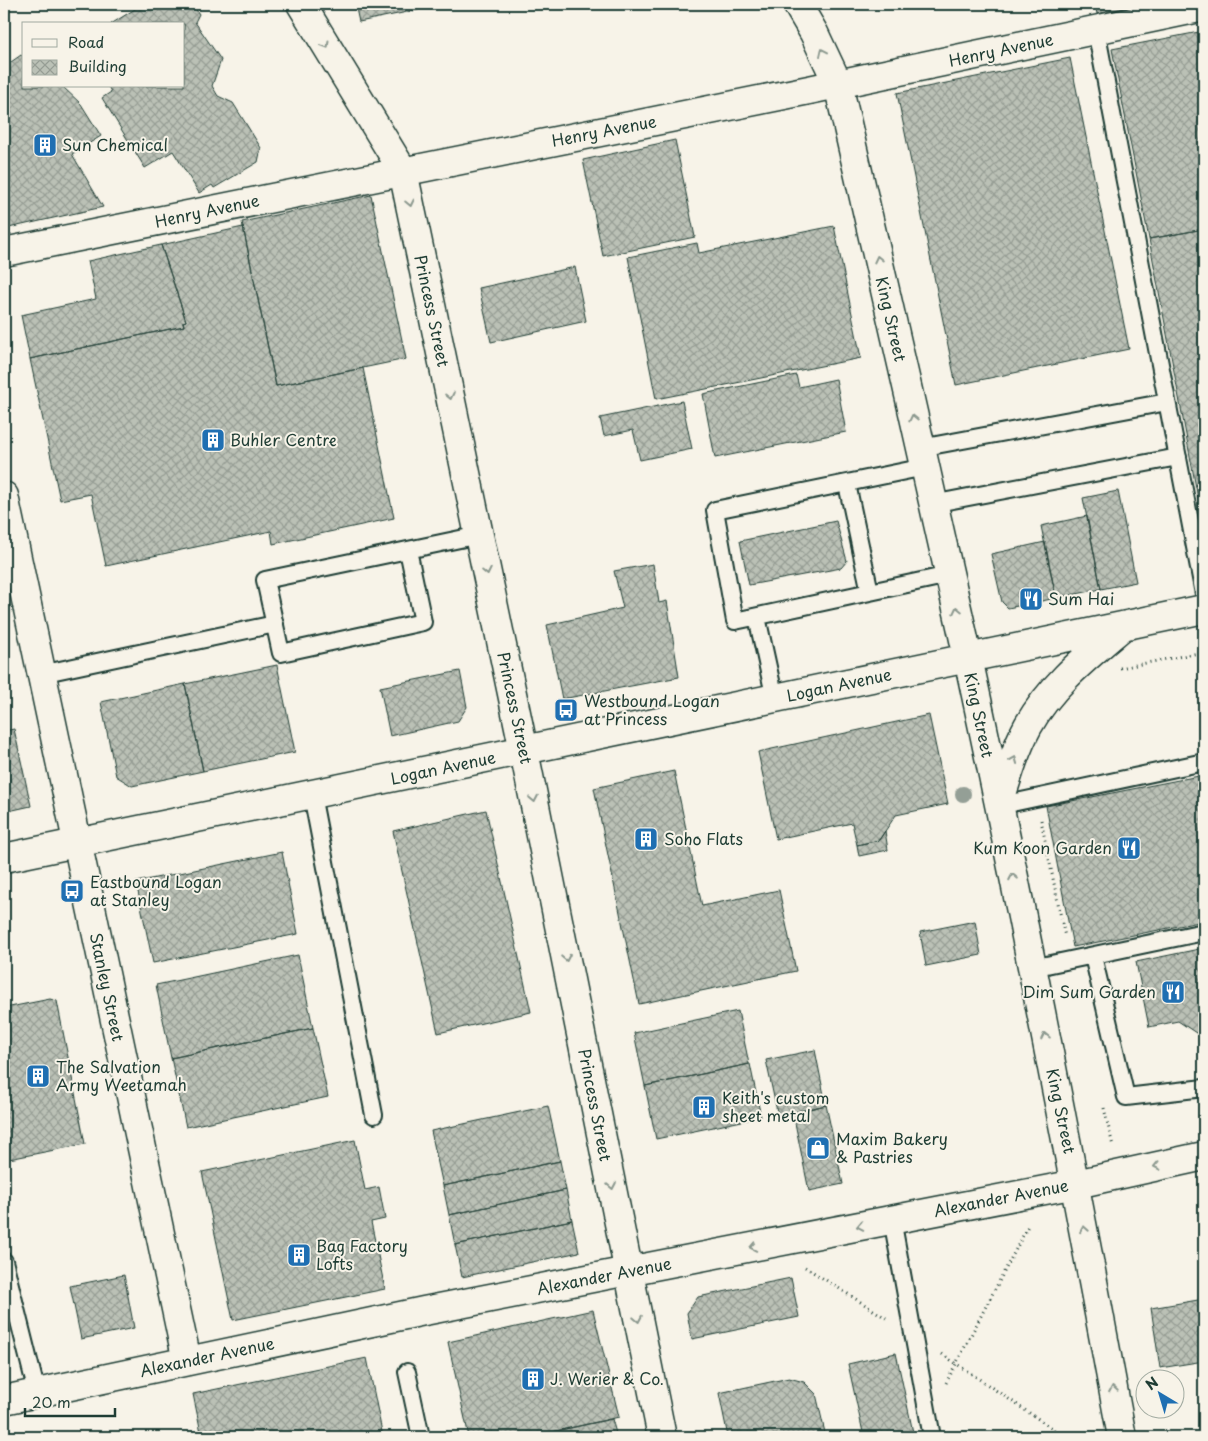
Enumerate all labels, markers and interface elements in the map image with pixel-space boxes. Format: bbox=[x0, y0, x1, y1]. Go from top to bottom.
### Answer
legend bbox=[22, 22, 185, 88]
street label: Henry Avenue bbox=[946, 26, 1056, 72]
text: Road bbox=[68, 30, 104, 53]
one-way arrow bbox=[319, 40, 329, 49]
one-way arrow bbox=[819, 48, 829, 57]
text: Building bbox=[68, 54, 127, 77]
street label: Henry Avenue bbox=[549, 108, 659, 152]
building icon: Sun Chemical bbox=[32, 132, 58, 158]
place label: Sun Chemical bbox=[62, 132, 168, 156]
street label: Henry Avenue bbox=[152, 187, 262, 233]
one-way arrow bbox=[404, 198, 415, 207]
street label: Princess Street bbox=[409, 253, 457, 369]
one-way arrow bbox=[873, 255, 883, 264]
street label: King Street bbox=[871, 274, 914, 364]
one-way arrow bbox=[444, 392, 455, 401]
one-way arrow bbox=[908, 413, 919, 422]
building icon: Buhler Centre bbox=[200, 427, 226, 453]
place label: Buhler Centre bbox=[230, 427, 337, 451]
one-way arrow bbox=[481, 568, 492, 577]
restaurant icon: Sum Hai bbox=[1018, 586, 1044, 612]
place label: Sum Hai bbox=[1048, 586, 1114, 610]
one-way arrow bbox=[952, 606, 963, 615]
street label: Princess Street bbox=[492, 650, 540, 766]
street label: Logan Avenue bbox=[784, 661, 894, 707]
street label: King Street bbox=[959, 670, 1001, 760]
place label: Westbound Logan at Princess bbox=[584, 688, 720, 730]
bus stop icon: Westbound Logan at Princess bbox=[553, 697, 579, 723]
street label: Logan Avenue bbox=[388, 744, 498, 790]
one-way arrow bbox=[1008, 756, 1019, 765]
one-way arrow bbox=[528, 795, 538, 804]
building icon: Soho Flats bbox=[633, 826, 659, 852]
place label: Soho Flats bbox=[664, 826, 743, 850]
place label: Kum Koon Garden bbox=[973, 835, 1112, 859]
restaurant icon: Kum Koon Garden bbox=[1116, 835, 1142, 861]
place label: Eastbound Logan at Stanley bbox=[90, 869, 222, 911]
one-way arrow bbox=[1008, 872, 1018, 881]
bus stop icon: Eastbound Logan at Stanley bbox=[59, 878, 85, 904]
street label: Stanley Street bbox=[85, 930, 131, 1044]
one-way arrow bbox=[560, 954, 570, 963]
place label: Dim Sum Garden bbox=[1022, 979, 1156, 1003]
restaurant icon: Dim Sum Garden bbox=[1160, 979, 1186, 1005]
one-way arrow bbox=[1041, 1031, 1051, 1040]
street label: Princess Street bbox=[573, 1047, 619, 1163]
place label: The Salvation Army Weetamah bbox=[56, 1054, 187, 1096]
building icon: The Salvation Army Weetamah bbox=[25, 1063, 51, 1089]
street label: King Street bbox=[1041, 1066, 1083, 1156]
place label: Keith's custom sheet metal bbox=[722, 1085, 829, 1127]
building icon: Keith's custom sheet metal bbox=[691, 1094, 717, 1120]
place label: Maxim Bakery & Pastries bbox=[836, 1126, 948, 1168]
shop icon: Maxim Bakery & Pastries bbox=[805, 1135, 831, 1161]
one-way arrow bbox=[1152, 1160, 1161, 1171]
street label: Alexander Avenue bbox=[931, 1172, 1071, 1222]
one-way arrow bbox=[606, 1182, 616, 1191]
one-way arrow bbox=[856, 1220, 864, 1230]
one-way arrow bbox=[1080, 1225, 1090, 1234]
place label: Bag Factory Lofts bbox=[316, 1233, 408, 1275]
one-way arrow bbox=[748, 1241, 757, 1251]
building icon: Bag Factory Lofts bbox=[286, 1242, 312, 1268]
street label: Alexander Avenue bbox=[534, 1250, 674, 1300]
one-way arrow bbox=[632, 1314, 643, 1323]
street label: Alexander Avenue bbox=[137, 1330, 276, 1382]
building icon: J. Werier & Co. bbox=[520, 1366, 546, 1392]
place label: J. Werier & Co. bbox=[550, 1366, 664, 1390]
north arrow bbox=[1136, 1368, 1186, 1418]
text: N bbox=[1141, 1372, 1163, 1395]
one-way arrow bbox=[1108, 1385, 1118, 1394]
scale bar bbox=[25, 1386, 115, 1418]
text: 20 m bbox=[32, 1390, 71, 1413]

